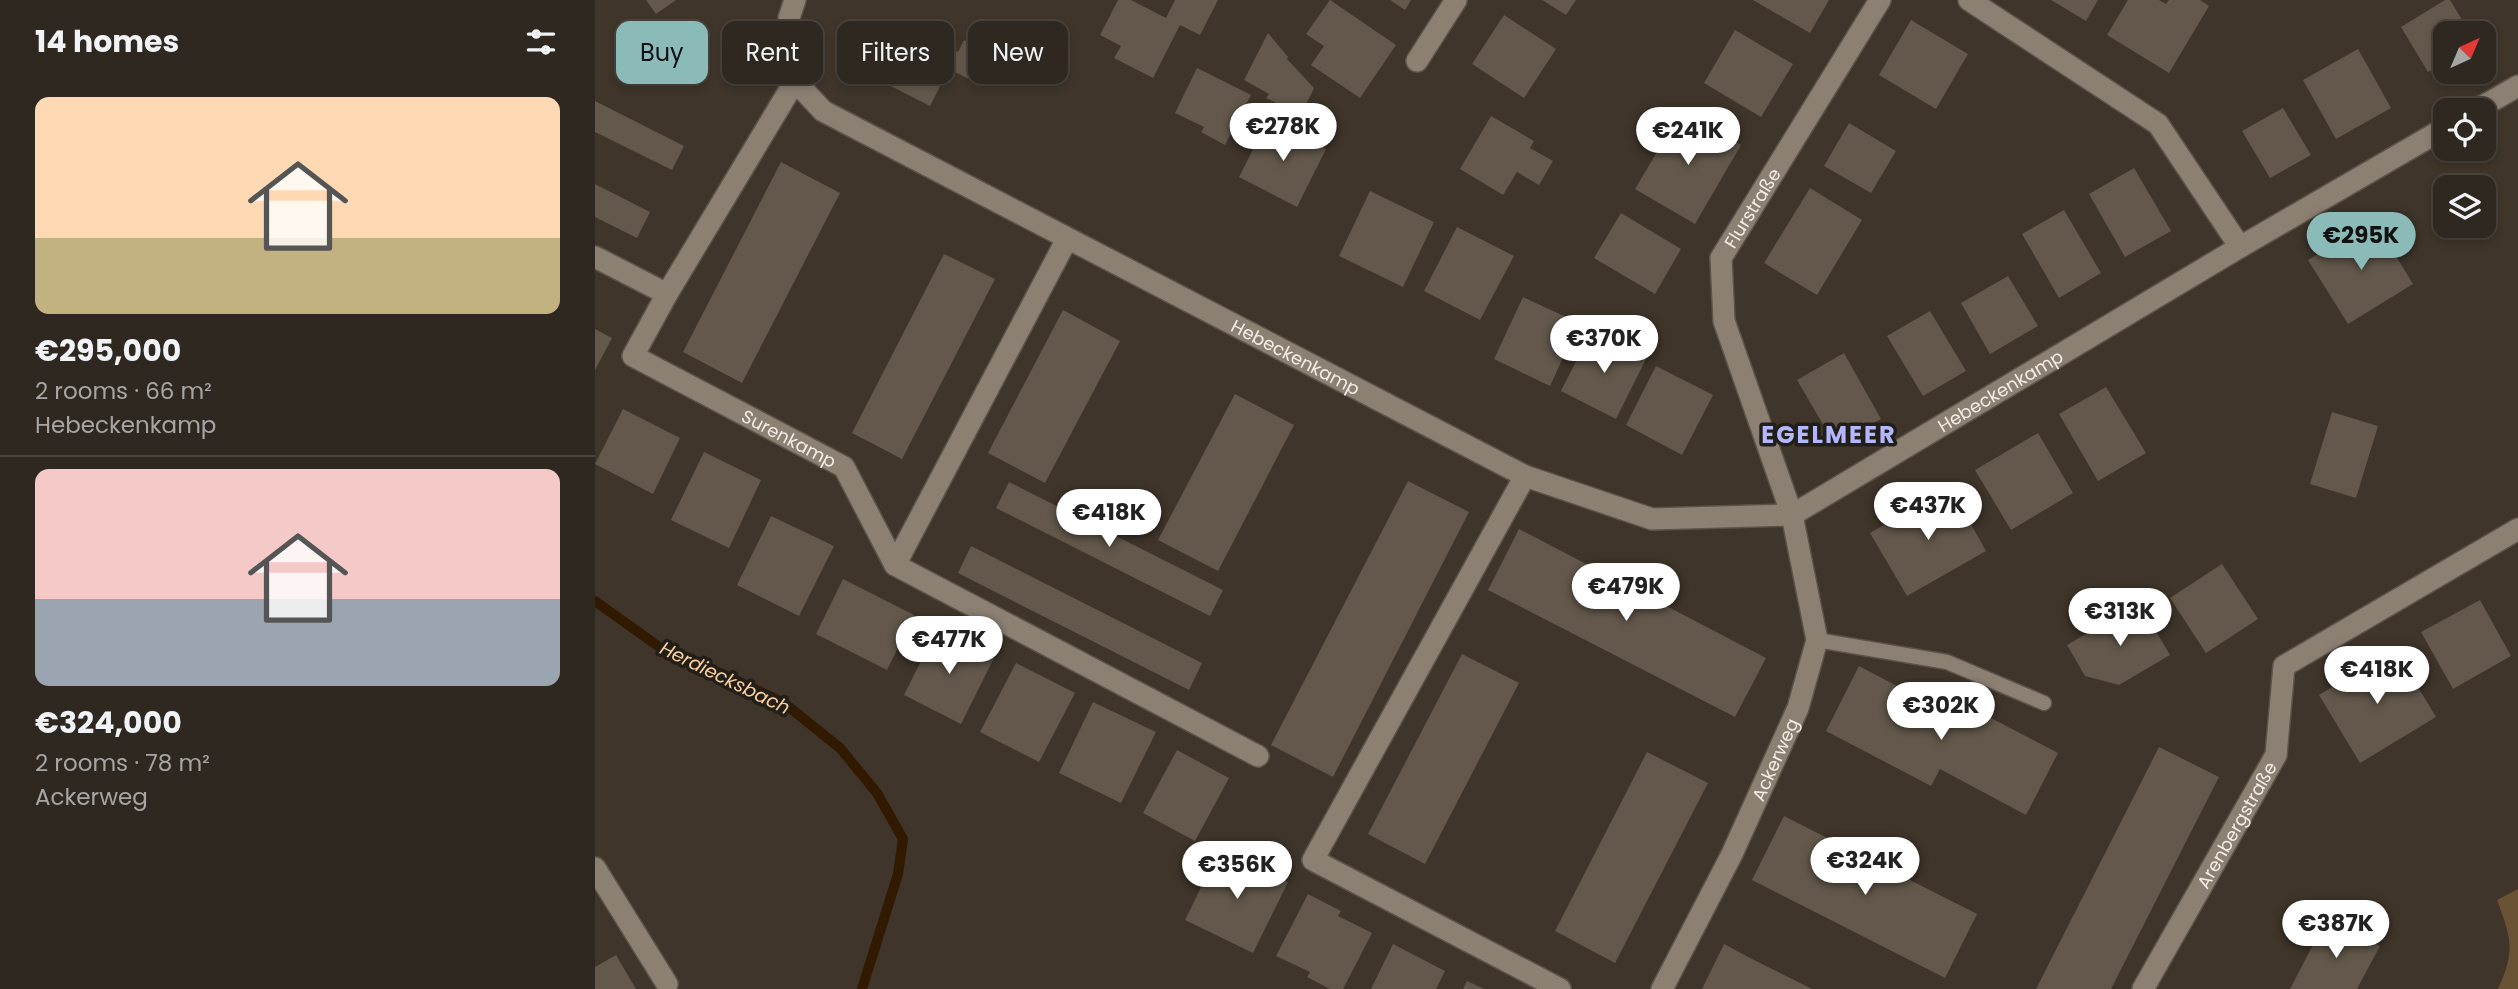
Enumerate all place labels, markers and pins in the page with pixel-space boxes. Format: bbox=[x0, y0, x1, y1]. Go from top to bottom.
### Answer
pin: €278K bbox=[1234, 104, 1332, 163]
pin: €241K bbox=[1639, 108, 1737, 167]
pin: €295K bbox=[2312, 212, 2410, 272]
pin: €370K bbox=[1555, 316, 1653, 375]
pin: €437K bbox=[1879, 482, 1977, 542]
pin: €418K bbox=[1060, 490, 1158, 549]
pin: €479K bbox=[1577, 564, 1675, 623]
pin: €313K bbox=[2071, 588, 2169, 648]
pin: €477K bbox=[900, 616, 998, 676]
pin: €418K bbox=[2328, 646, 2426, 706]
pin: €302K bbox=[1892, 682, 1990, 742]
pin: €324K bbox=[1816, 838, 1914, 897]
pin: €356K bbox=[1188, 842, 1286, 901]
pin: €387K bbox=[2287, 900, 2385, 960]

